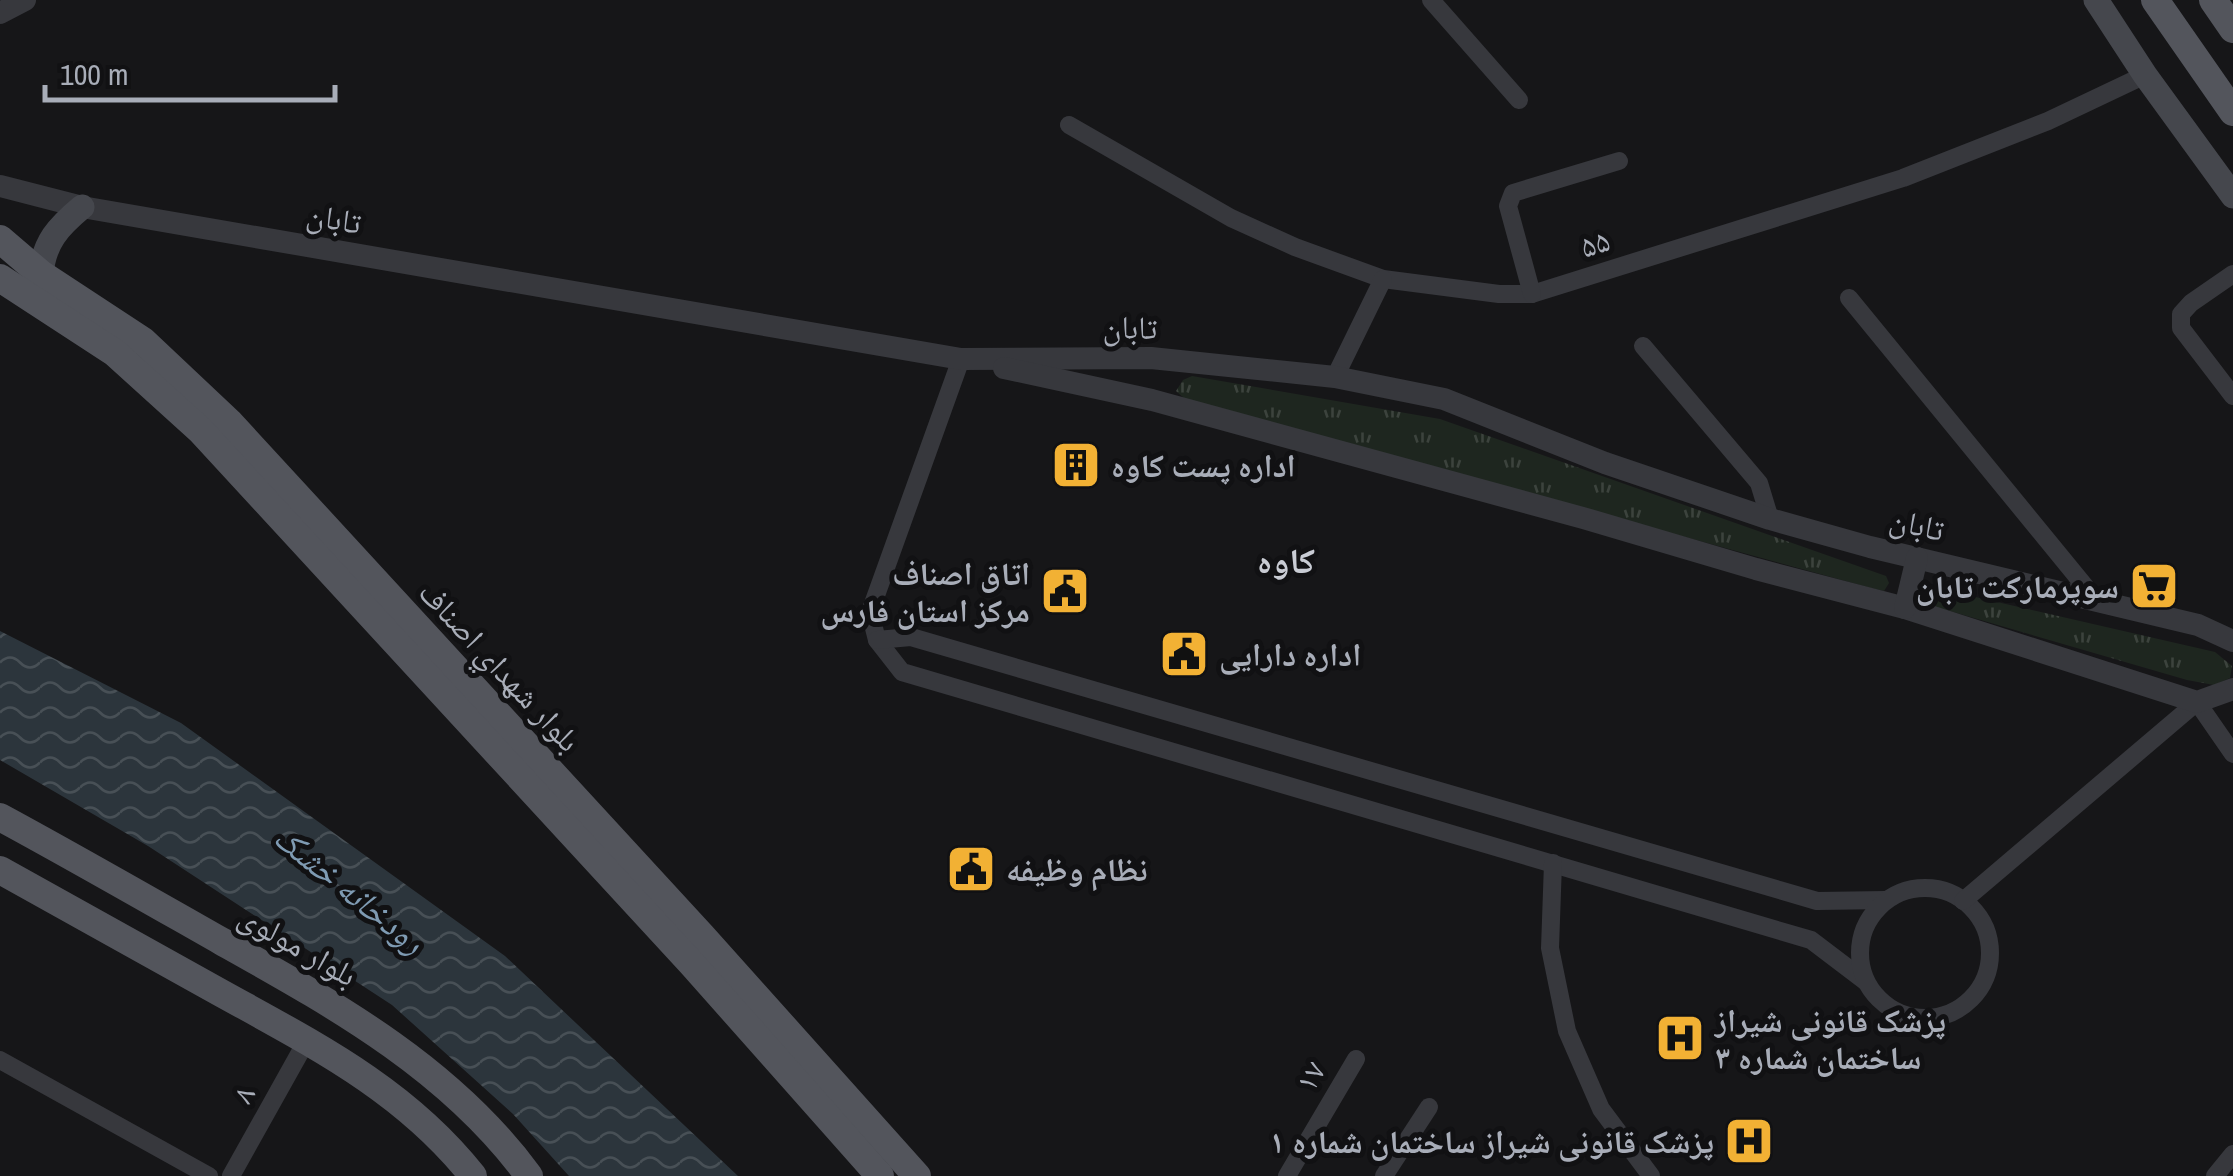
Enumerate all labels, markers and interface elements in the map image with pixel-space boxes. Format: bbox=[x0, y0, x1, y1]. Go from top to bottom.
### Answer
scale bar bbox=[45, 40, 335, 102]
text: 100 m bbox=[60, 54, 128, 94]
street label: تابان bbox=[303, 192, 365, 244]
street label: ۵۵ bbox=[1575, 218, 1615, 268]
street label: تابان bbox=[1102, 305, 1158, 349]
building icon: اداره پست کاوه bbox=[1050, 439, 1102, 491]
place label: اداره پست کاوه bbox=[1111, 444, 1296, 487]
street label: تابان bbox=[1885, 497, 1949, 551]
district label: کاوه bbox=[1257, 537, 1315, 584]
place label: اتاق اصناف مرکز استان فارس bbox=[820, 552, 1030, 632]
supermarket icon: سوپرمارکت تابان bbox=[2128, 560, 2180, 612]
public building icon: اتاق اصناف مرکز استان فارس bbox=[1039, 565, 1091, 617]
place label: سوپرمارکت تابان bbox=[1916, 565, 2119, 608]
street label: بلوار شهداي اصناف bbox=[406, 571, 591, 764]
public building icon: اداره دارایی bbox=[1158, 628, 1210, 680]
place label: اداره دارایی bbox=[1219, 633, 1361, 676]
water label: رودخانه خشک bbox=[265, 814, 435, 964]
public building icon: نظام وظیفه bbox=[945, 843, 997, 895]
place label: نظام وظیفه bbox=[1006, 848, 1148, 892]
street label: بلوار مولوی bbox=[231, 894, 365, 996]
place label: پزشک قانونی شیراز ساختمان شماره ٣ bbox=[1713, 999, 1946, 1079]
hospital icon: پزشک قانونی شیراز ساختمان شماره ٣ bbox=[1654, 1012, 1706, 1064]
street label: ۱۷ bbox=[1284, 1053, 1336, 1099]
street label: ۸ bbox=[221, 1077, 265, 1111]
hospital icon: پزشک قانونی شیراز ساختمان شماره ۱ bbox=[1723, 1115, 1775, 1167]
place label: پزشک قانونی شیراز ساختمان شماره ۱ bbox=[1269, 1120, 1714, 1163]

